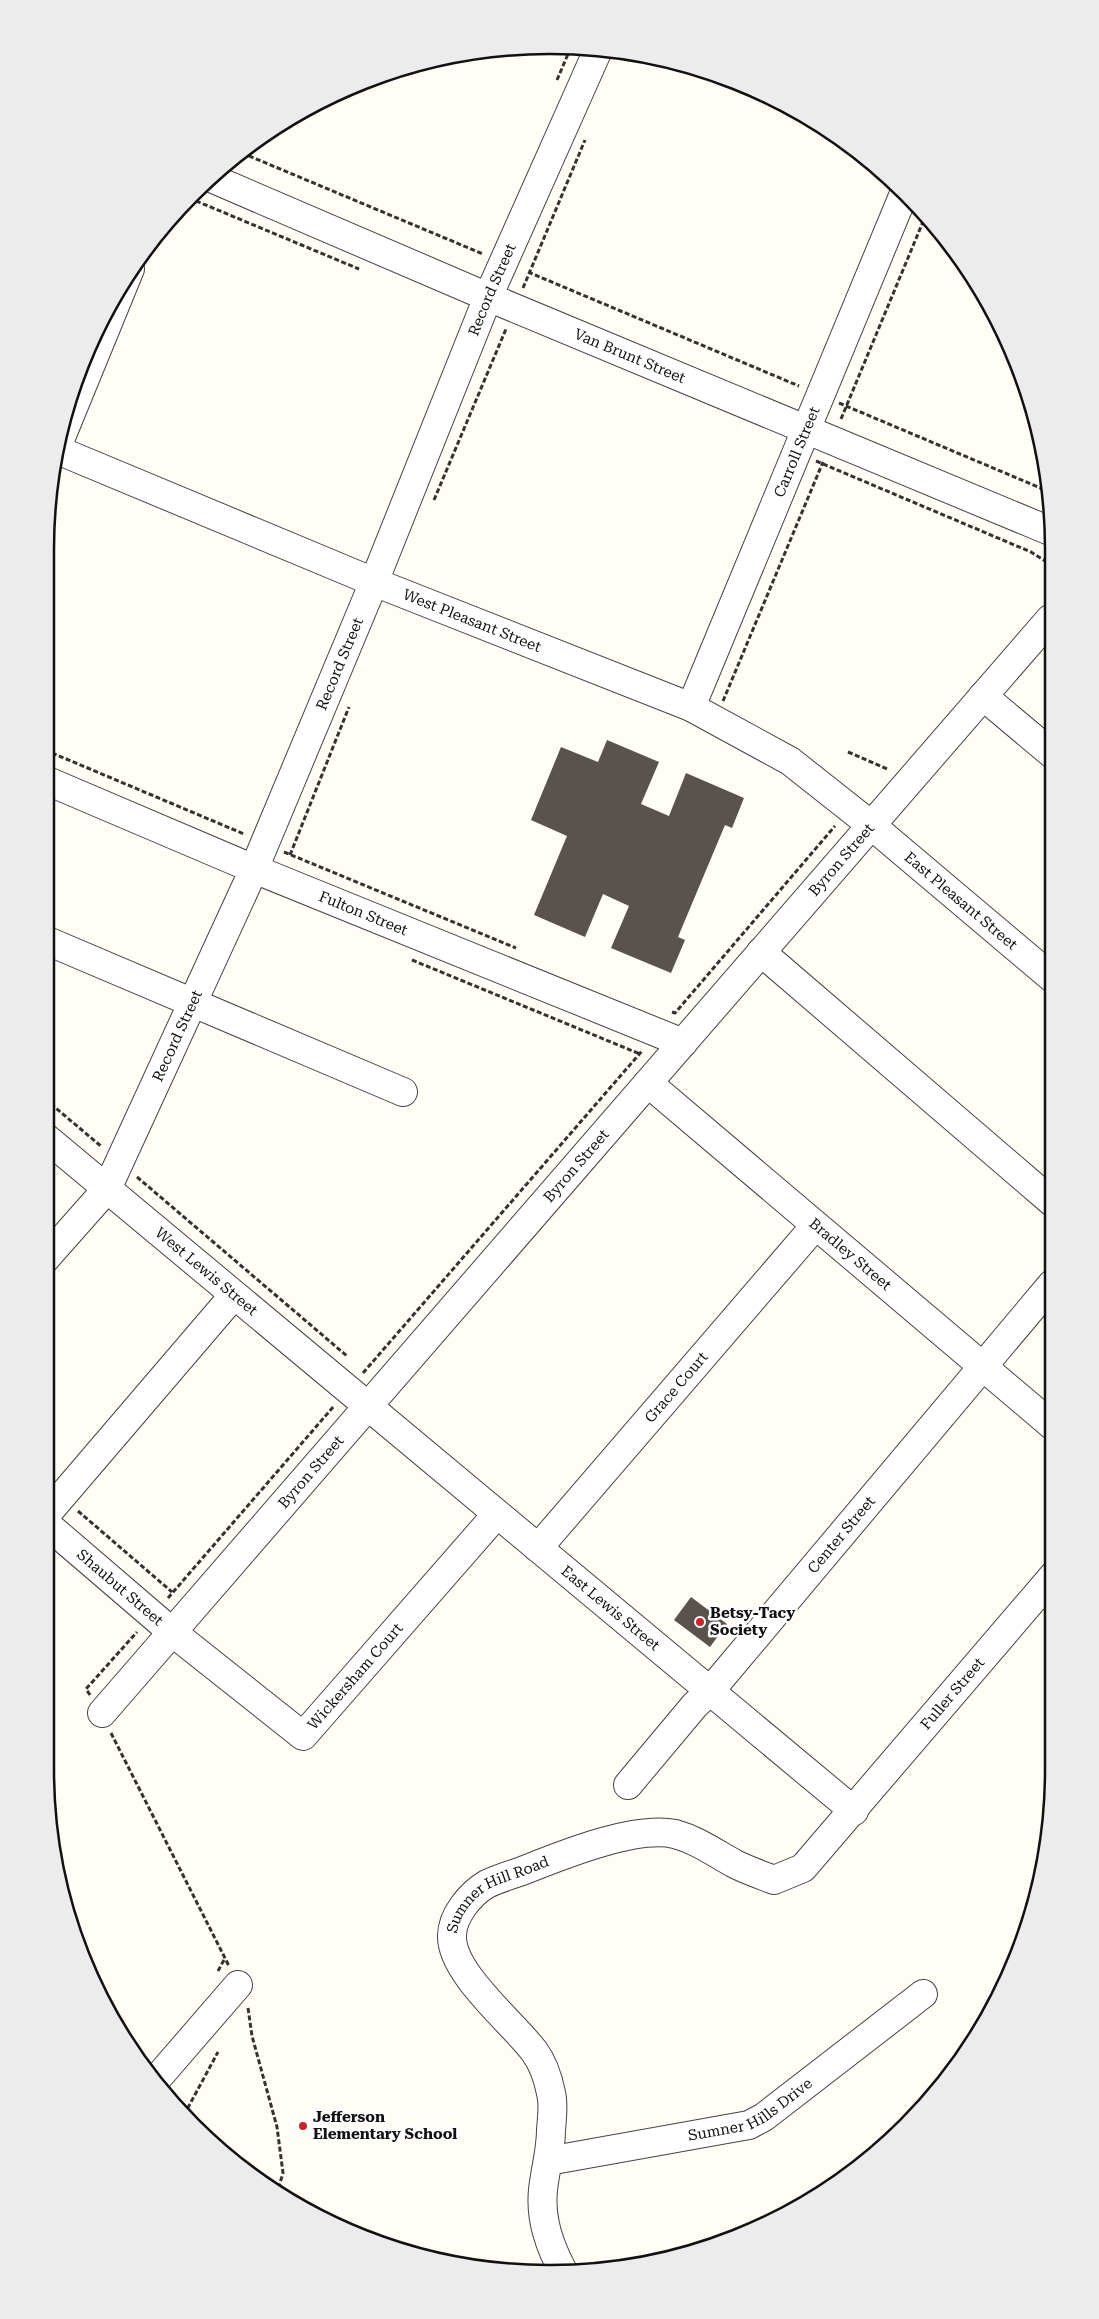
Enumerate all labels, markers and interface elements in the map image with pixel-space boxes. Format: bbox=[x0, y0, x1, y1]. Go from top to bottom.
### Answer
street label: Record Street bbox=[464, 240, 520, 338]
street label: Van Brunt Street bbox=[571, 325, 688, 387]
street label: Carroll Street bbox=[770, 404, 824, 500]
street label: West Pleasant Street bbox=[400, 585, 544, 656]
street label: Record Street bbox=[312, 615, 367, 713]
street label: Byron Street bbox=[805, 819, 878, 900]
street label: East Pleasant Street bbox=[901, 848, 1021, 954]
street label: Fulton Street bbox=[316, 887, 411, 939]
street label: Record Street bbox=[149, 987, 206, 1084]
street label: Byron Street bbox=[540, 1125, 613, 1206]
street label: Bradley Street bbox=[805, 1214, 895, 1294]
street label: West Lewis Street bbox=[151, 1223, 262, 1320]
street label: Grace Court bbox=[641, 1348, 712, 1426]
street label: Byron Street bbox=[274, 1431, 348, 1512]
street label: Center Street bbox=[804, 1492, 879, 1577]
street label: Shaubut Street bbox=[73, 1545, 167, 1630]
street label: East Lewis Street bbox=[557, 1562, 664, 1655]
place label: Betsy-Tacy Society bbox=[710, 1604, 795, 1639]
marker: Betsy-Tacy Society bbox=[694, 1616, 706, 1628]
street label: Wickersham Court bbox=[304, 1619, 407, 1733]
street label: Fuller Street bbox=[917, 1654, 988, 1733]
street label: Sumner Hill Road bbox=[443, 1852, 552, 1935]
street label: Sumner Hills Drive bbox=[687, 2074, 816, 2145]
place label: Jefferson Elementary School bbox=[313, 2108, 457, 2143]
marker: Jefferson Elementary School bbox=[297, 2120, 309, 2132]

